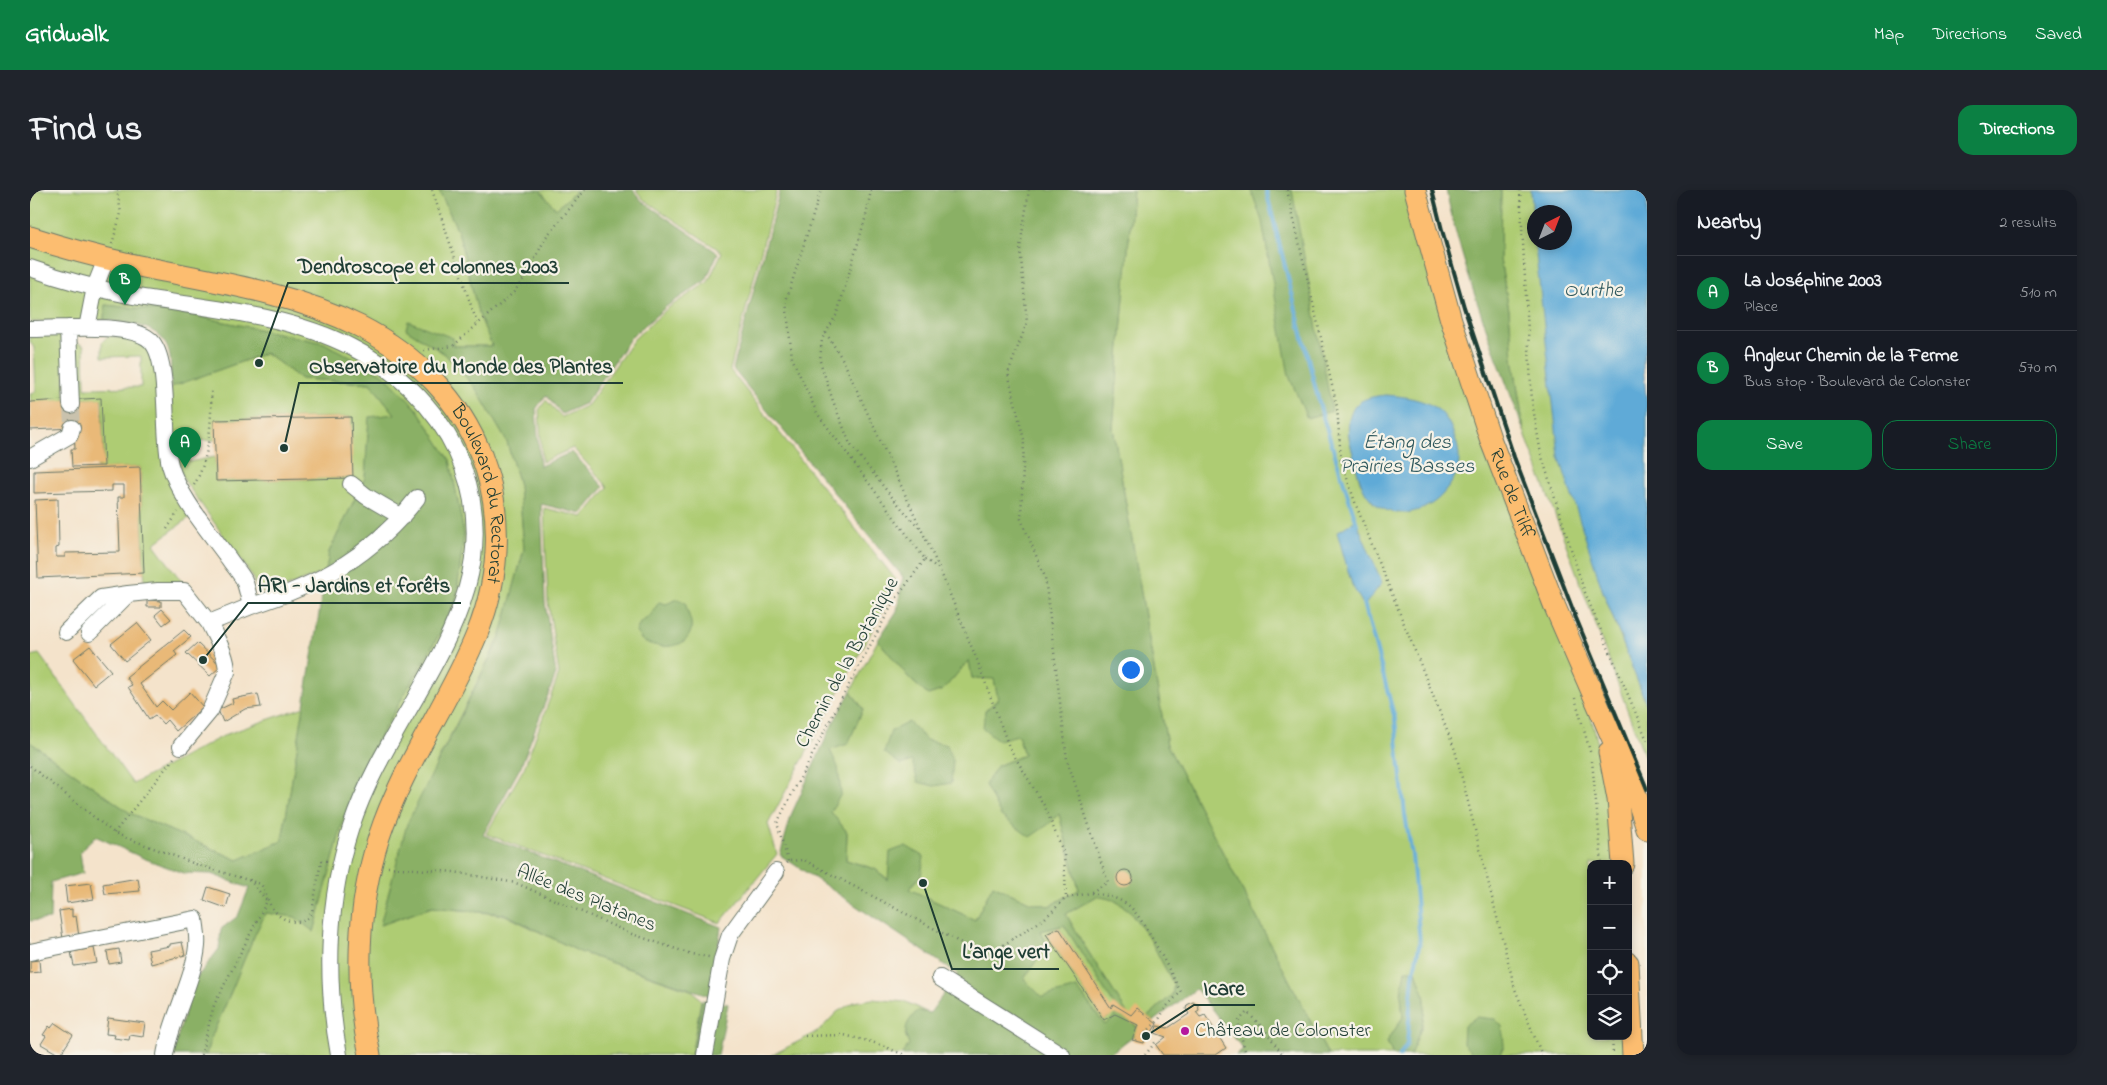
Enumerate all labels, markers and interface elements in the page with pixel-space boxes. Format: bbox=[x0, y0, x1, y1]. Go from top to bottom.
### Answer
text: Gridwalk bbox=[25, 18, 109, 53]
text: Map bbox=[1874, 22, 1904, 48]
text: Directions bbox=[1932, 22, 2007, 48]
text: Saved bbox=[2035, 22, 2082, 48]
text: Find us bbox=[30, 105, 142, 156]
button: Directions bbox=[1958, 105, 2077, 155]
north arrow bbox=[1527, 205, 1572, 250]
text: Nearby bbox=[1697, 208, 1761, 238]
text: 2 results bbox=[1999, 211, 2057, 235]
callout: Dendroscope et colonnes 2003 bbox=[288, 247, 569, 283]
text: Dendroscope et colonnes 2003 bbox=[297, 253, 559, 283]
pin: B bbox=[109, 264, 141, 305]
text: La Joséphine 2003 bbox=[1744, 268, 1882, 295]
water label: Ourthe bbox=[1564, 276, 1624, 306]
text: A bbox=[1708, 281, 1718, 305]
text: 510 m bbox=[2019, 281, 2057, 305]
text: Place bbox=[1744, 295, 1778, 319]
text: Angleur Chemin de la Ferme bbox=[1744, 343, 1958, 370]
callout: Observatoire du Monde des Plantes bbox=[299, 347, 623, 383]
text: Observatoire du Monde des Plantes bbox=[309, 353, 613, 383]
text: B bbox=[1708, 356, 1718, 380]
text: 570 m bbox=[2018, 356, 2057, 380]
text: Bus stop · Boulevard de Colonster bbox=[1744, 370, 1970, 394]
street label: Boulevard du Rectorat bbox=[442, 398, 511, 586]
button: Save bbox=[1697, 420, 1872, 470]
button: Share bbox=[1882, 420, 2057, 470]
pin: A bbox=[169, 427, 201, 468]
water label: Étang des Prairies Basses bbox=[1339, 428, 1475, 482]
street label: Rue de Tilff bbox=[1481, 445, 1542, 544]
callout: ARI - Jardins et forêts bbox=[248, 567, 461, 603]
text: ARI - Jardins et forêts bbox=[258, 572, 451, 602]
street label: Chemin de la Botanique bbox=[789, 572, 907, 754]
your location bbox=[1118, 657, 1144, 683]
street label: Allée des Platanes bbox=[512, 858, 660, 940]
map controls bbox=[1587, 860, 1632, 1040]
button: + bbox=[1587, 860, 1632, 905]
button: − bbox=[1587, 905, 1632, 950]
callout: L’ange vert bbox=[952, 933, 1059, 969]
text: L’ange vert bbox=[962, 938, 1051, 970]
button: locate bbox=[1587, 950, 1632, 995]
callout: Icare bbox=[1194, 969, 1255, 1005]
text: Icare bbox=[1203, 975, 1245, 1005]
button: layers bbox=[1587, 995, 1632, 1040]
place label: Château de Colonster bbox=[1195, 1017, 1372, 1046]
marker: Château de Colonster bbox=[1179, 1025, 1191, 1037]

